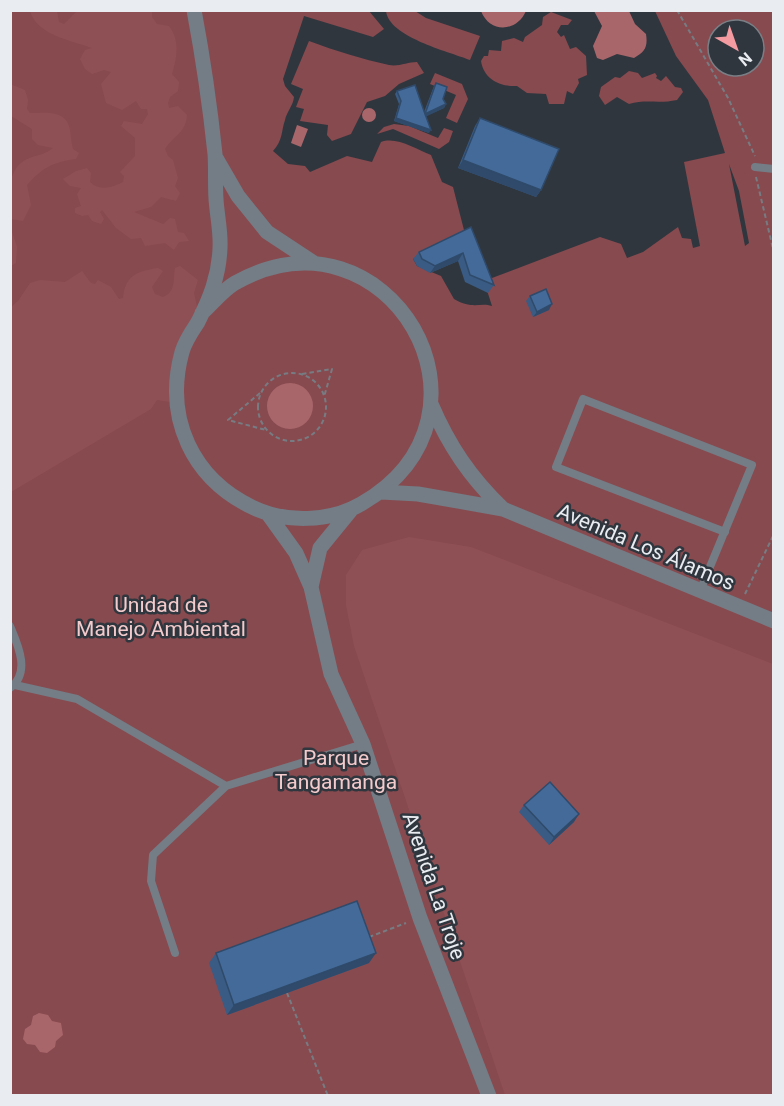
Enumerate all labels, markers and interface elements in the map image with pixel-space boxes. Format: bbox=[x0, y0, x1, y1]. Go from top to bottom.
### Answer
north arrow bbox=[706, 18, 766, 78]
text: N bbox=[735, 48, 756, 70]
street label: Avenida Los Álamos bbox=[554, 499, 738, 595]
park label: Unidad de Manejo Ambiental bbox=[76, 593, 246, 641]
park label: Parque Tangamanga bbox=[275, 746, 397, 794]
street label: Avenida La Troje bbox=[398, 809, 470, 963]

